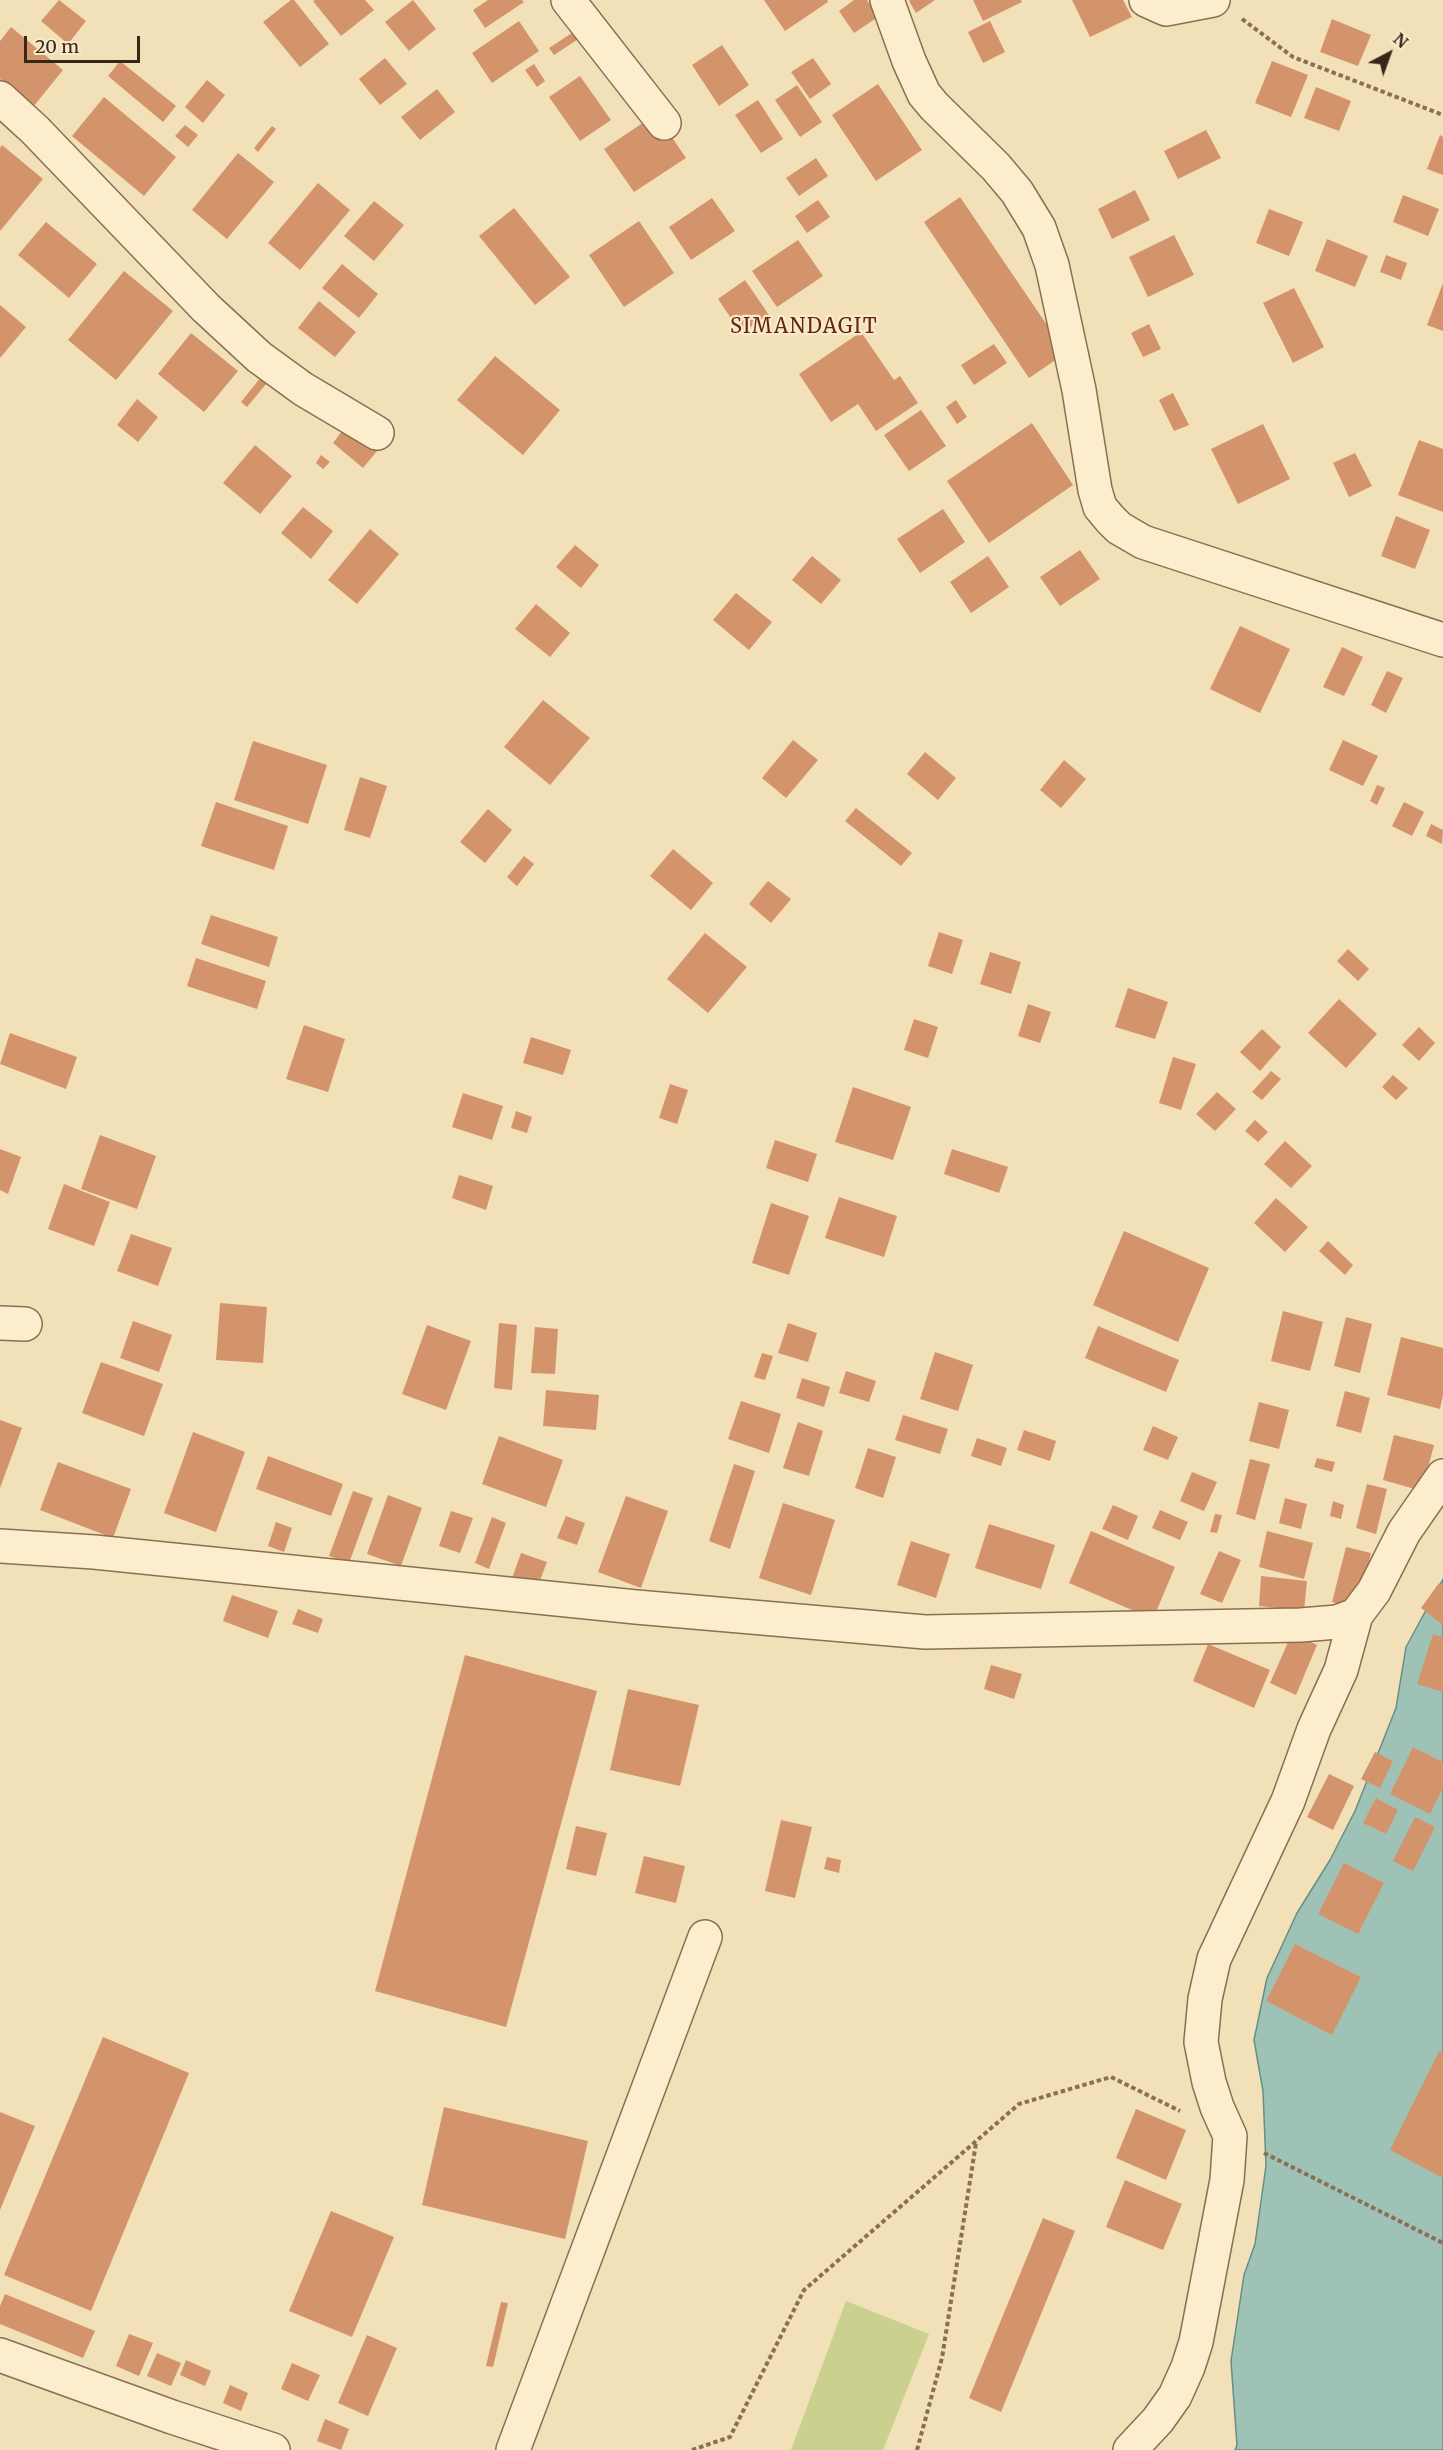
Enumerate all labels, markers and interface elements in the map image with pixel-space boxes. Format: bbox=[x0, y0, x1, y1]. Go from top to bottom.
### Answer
scale bar bbox=[27, 24, 142, 62]
north arrow bbox=[1359, 24, 1419, 84]
text: N bbox=[1389, 29, 1412, 52]
text: 20 m bbox=[35, 35, 79, 58]
district label: SIMANDAGIT bbox=[730, 315, 878, 339]

